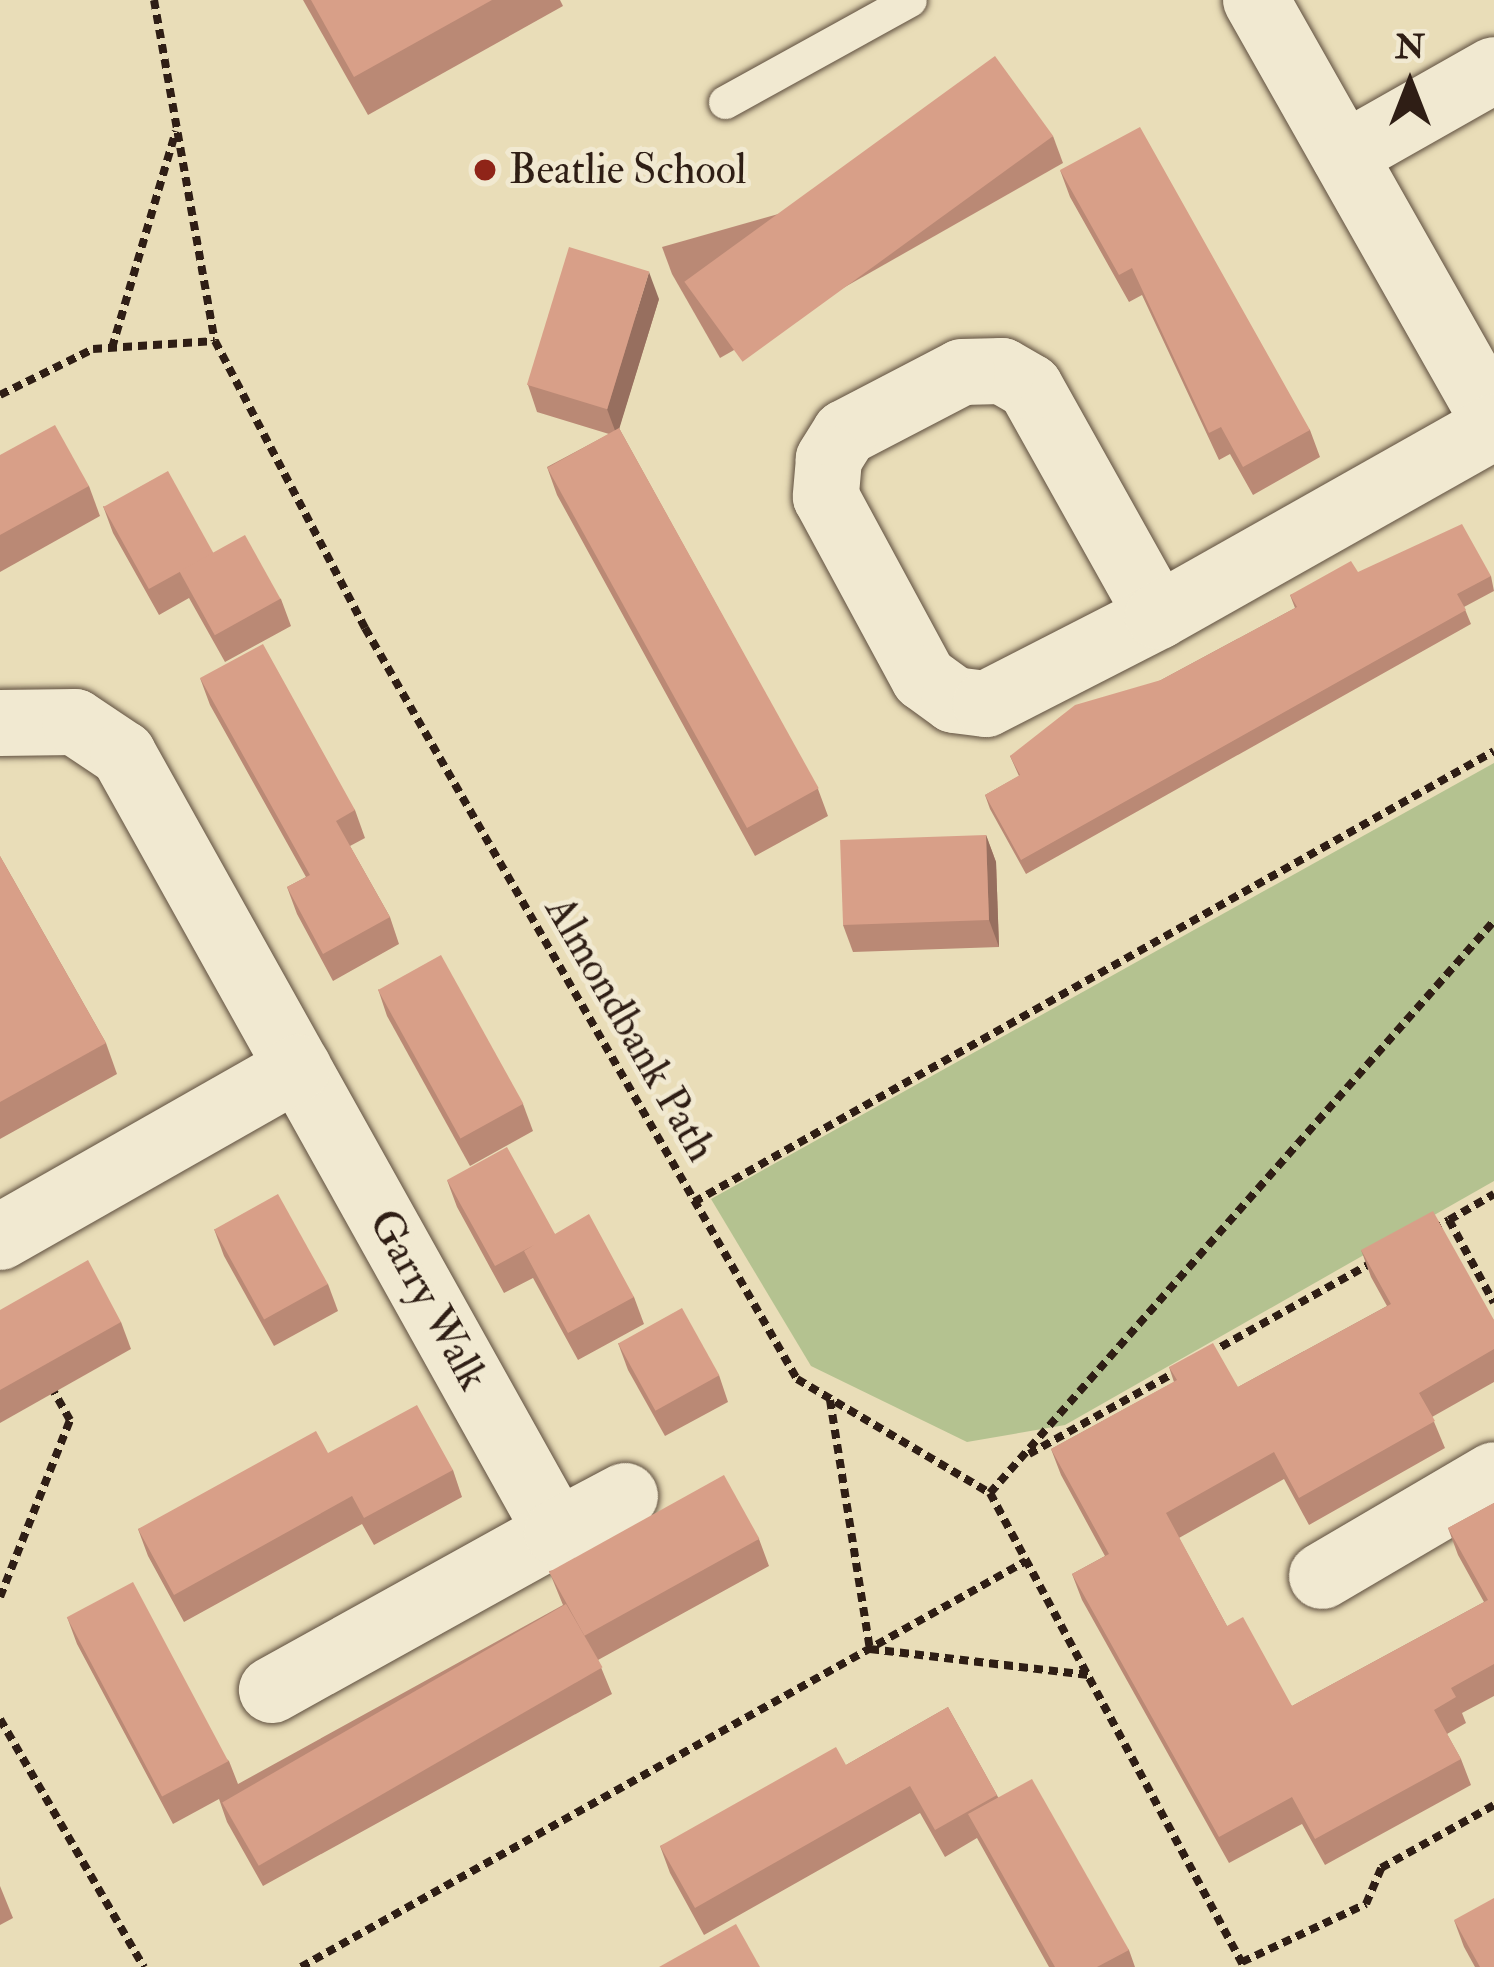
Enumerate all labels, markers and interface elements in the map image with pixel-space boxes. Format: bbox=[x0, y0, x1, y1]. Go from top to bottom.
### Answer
north arrow bbox=[1350, 24, 1470, 144]
text: N bbox=[1395, 27, 1425, 68]
place label: Beatlie School bbox=[509, 145, 746, 195]
marker: Beatlie School bbox=[472, 157, 498, 183]
street label: Almondbank Path bbox=[534, 888, 726, 1170]
street label: Garry Walk bbox=[358, 1201, 498, 1399]

